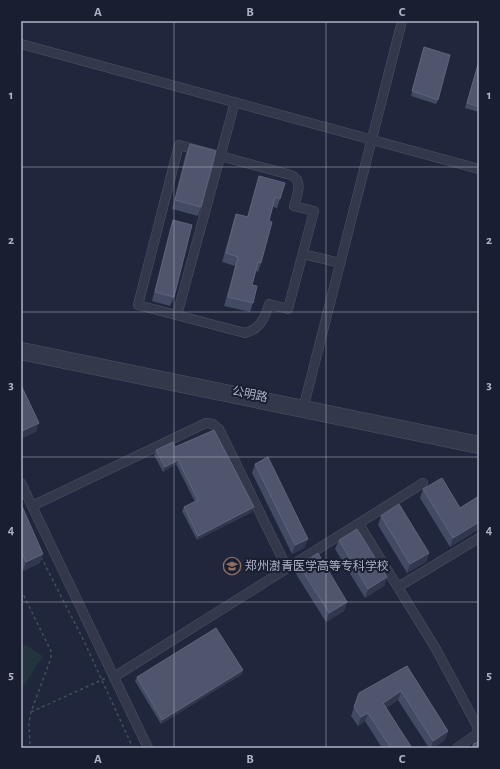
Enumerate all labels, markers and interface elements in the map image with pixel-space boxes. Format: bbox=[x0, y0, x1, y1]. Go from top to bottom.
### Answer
text: A bbox=[94, 6, 102, 19]
text: B bbox=[246, 6, 254, 19]
text: C bbox=[399, 6, 406, 19]
text: 1 bbox=[9, 89, 13, 102]
text: 1 bbox=[487, 89, 491, 102]
text: 2 bbox=[8, 234, 14, 247]
text: 2 bbox=[486, 234, 492, 247]
text: 3 bbox=[8, 379, 14, 392]
text: 3 bbox=[486, 379, 492, 392]
street label: 公明路 bbox=[231, 383, 269, 404]
text: 4 bbox=[8, 524, 15, 537]
text: 4 bbox=[486, 524, 493, 537]
school or university icon: 郑州澍青医学高等专科学校 bbox=[222, 556, 242, 576]
place label: 郑州澍青医学高等专科学校 bbox=[245, 559, 389, 572]
text: 5 bbox=[8, 669, 14, 682]
text: 5 bbox=[486, 669, 492, 682]
text: A bbox=[94, 753, 102, 766]
text: B bbox=[246, 753, 254, 766]
text: C bbox=[399, 753, 406, 766]

